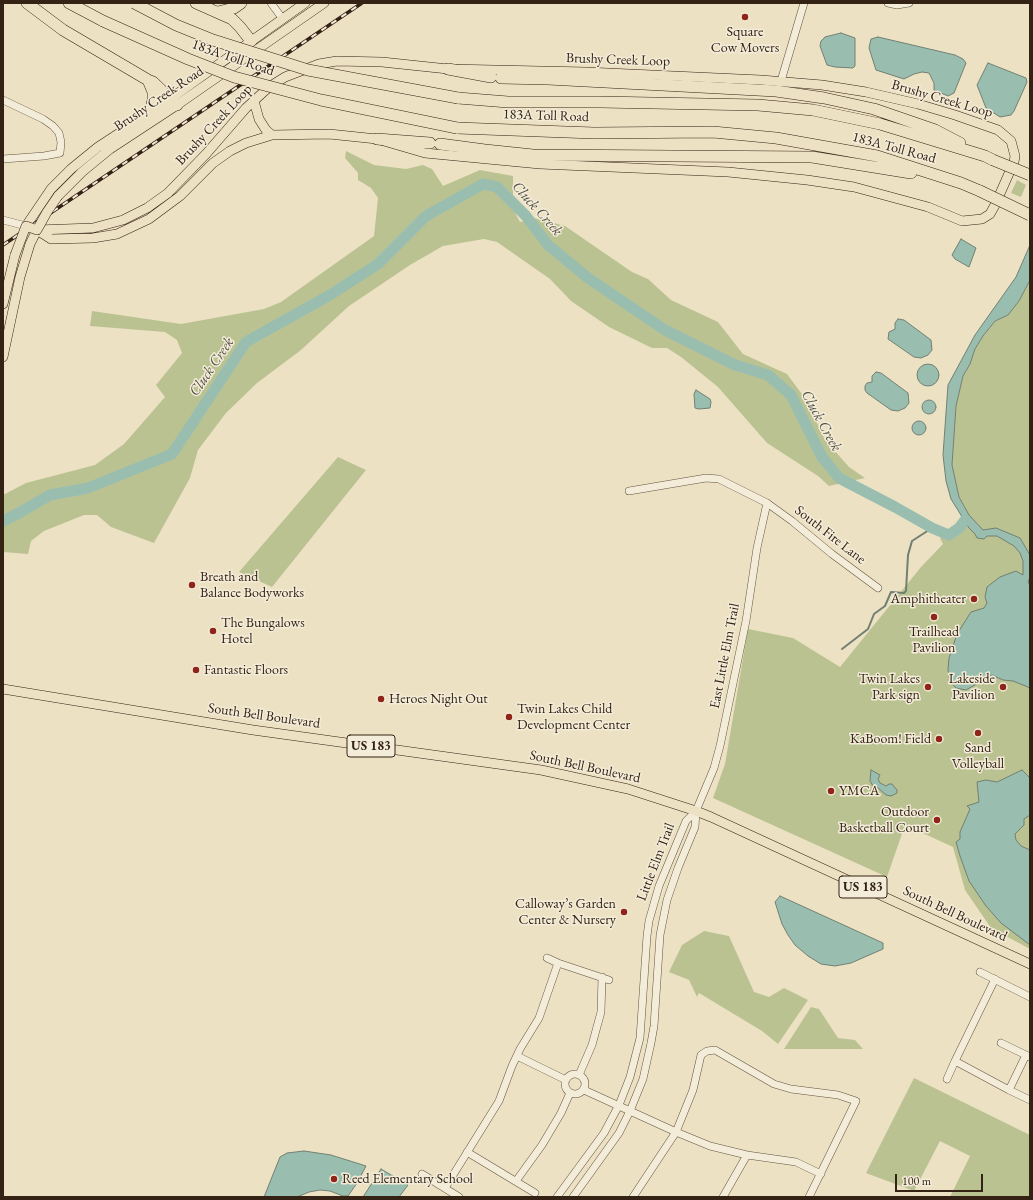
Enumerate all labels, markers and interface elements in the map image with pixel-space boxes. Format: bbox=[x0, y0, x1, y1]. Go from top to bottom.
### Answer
marker: Square Cow Movers bbox=[740, 12, 750, 22]
place label: Square Cow Movers bbox=[711, 24, 779, 56]
street label: 183A Toll Road bbox=[190, 36, 276, 80]
street label: Brushy Creek Loop bbox=[566, 50, 670, 70]
street label: Brushy Creek Road bbox=[111, 63, 207, 135]
street label: Brushy Creek Loop bbox=[889, 77, 995, 121]
street label: Brushy Creek Loop bbox=[172, 81, 256, 169]
street label: 183A Toll Road bbox=[503, 106, 589, 126]
street label: 183A Toll Road bbox=[850, 129, 938, 167]
water label: Cluck Creek bbox=[508, 178, 566, 240]
water label: Cluck Creek bbox=[186, 334, 238, 400]
water label: Cluck Creek bbox=[797, 387, 845, 455]
street label: South Fire Lane bbox=[791, 502, 869, 568]
place label: Breath and Balance Bodyworks bbox=[200, 569, 304, 602]
marker: Breath and Balance Bodyworks bbox=[187, 580, 197, 590]
place label: Amphitheater bbox=[891, 591, 966, 607]
marker: Amphitheater bbox=[969, 594, 979, 604]
street label: East Little Elm Trail bbox=[707, 602, 743, 710]
marker: Trailhead Pavilion bbox=[929, 612, 939, 622]
place label: The Bungalows Hotel bbox=[221, 615, 305, 648]
place label: Trailhead Pavilion bbox=[909, 624, 959, 656]
marker: The Bungalows Hotel bbox=[208, 626, 218, 636]
place label: Fantastic Floors bbox=[204, 662, 288, 678]
marker: Fantastic Floors bbox=[191, 665, 201, 675]
place label: Twin Lakes Park sign bbox=[858, 671, 920, 704]
place label: Lakeside Pavilion bbox=[949, 671, 995, 704]
marker: Twin Lakes Park sign bbox=[923, 682, 933, 692]
marker: Lakeside Pavilion bbox=[998, 682, 1008, 692]
place label: Heroes Night Out bbox=[389, 691, 488, 707]
marker: Heroes Night Out bbox=[376, 694, 386, 704]
street label: South Bell Boulevard bbox=[207, 700, 321, 732]
place label: Twin Lakes Child Development Center bbox=[517, 701, 630, 734]
marker: Twin Lakes Child Development Center bbox=[504, 712, 514, 722]
marker: Sand Volleyball bbox=[973, 728, 983, 738]
place label: KaBoom! Field bbox=[850, 731, 931, 747]
marker: KaBoom! Field bbox=[934, 734, 944, 744]
road number: US 183 bbox=[347, 735, 395, 757]
place label: Sand Volleyball bbox=[952, 740, 1004, 772]
street label: South Bell Boulevard bbox=[528, 747, 642, 787]
place label: YMCA bbox=[839, 783, 879, 799]
marker: YMCA bbox=[826, 786, 836, 796]
place label: Outdoor Basketball Court bbox=[839, 804, 929, 836]
marker: Outdoor Basketball Court bbox=[932, 815, 942, 825]
street label: Little Elm Trail bbox=[633, 821, 679, 903]
road number: US 183 bbox=[839, 876, 887, 898]
street label: South Bell Boulevard bbox=[900, 883, 1010, 945]
place label: Calloway’s Garden Center & Nursery bbox=[515, 896, 616, 928]
marker: Calloway’s Garden Center & Nursery bbox=[619, 907, 629, 917]
scale bar bbox=[897, 1166, 985, 1192]
place label: Reed Elementary School bbox=[342, 1171, 473, 1187]
text: 100 m bbox=[902, 1173, 931, 1189]
marker: Reed Elementary School bbox=[329, 1174, 339, 1184]

